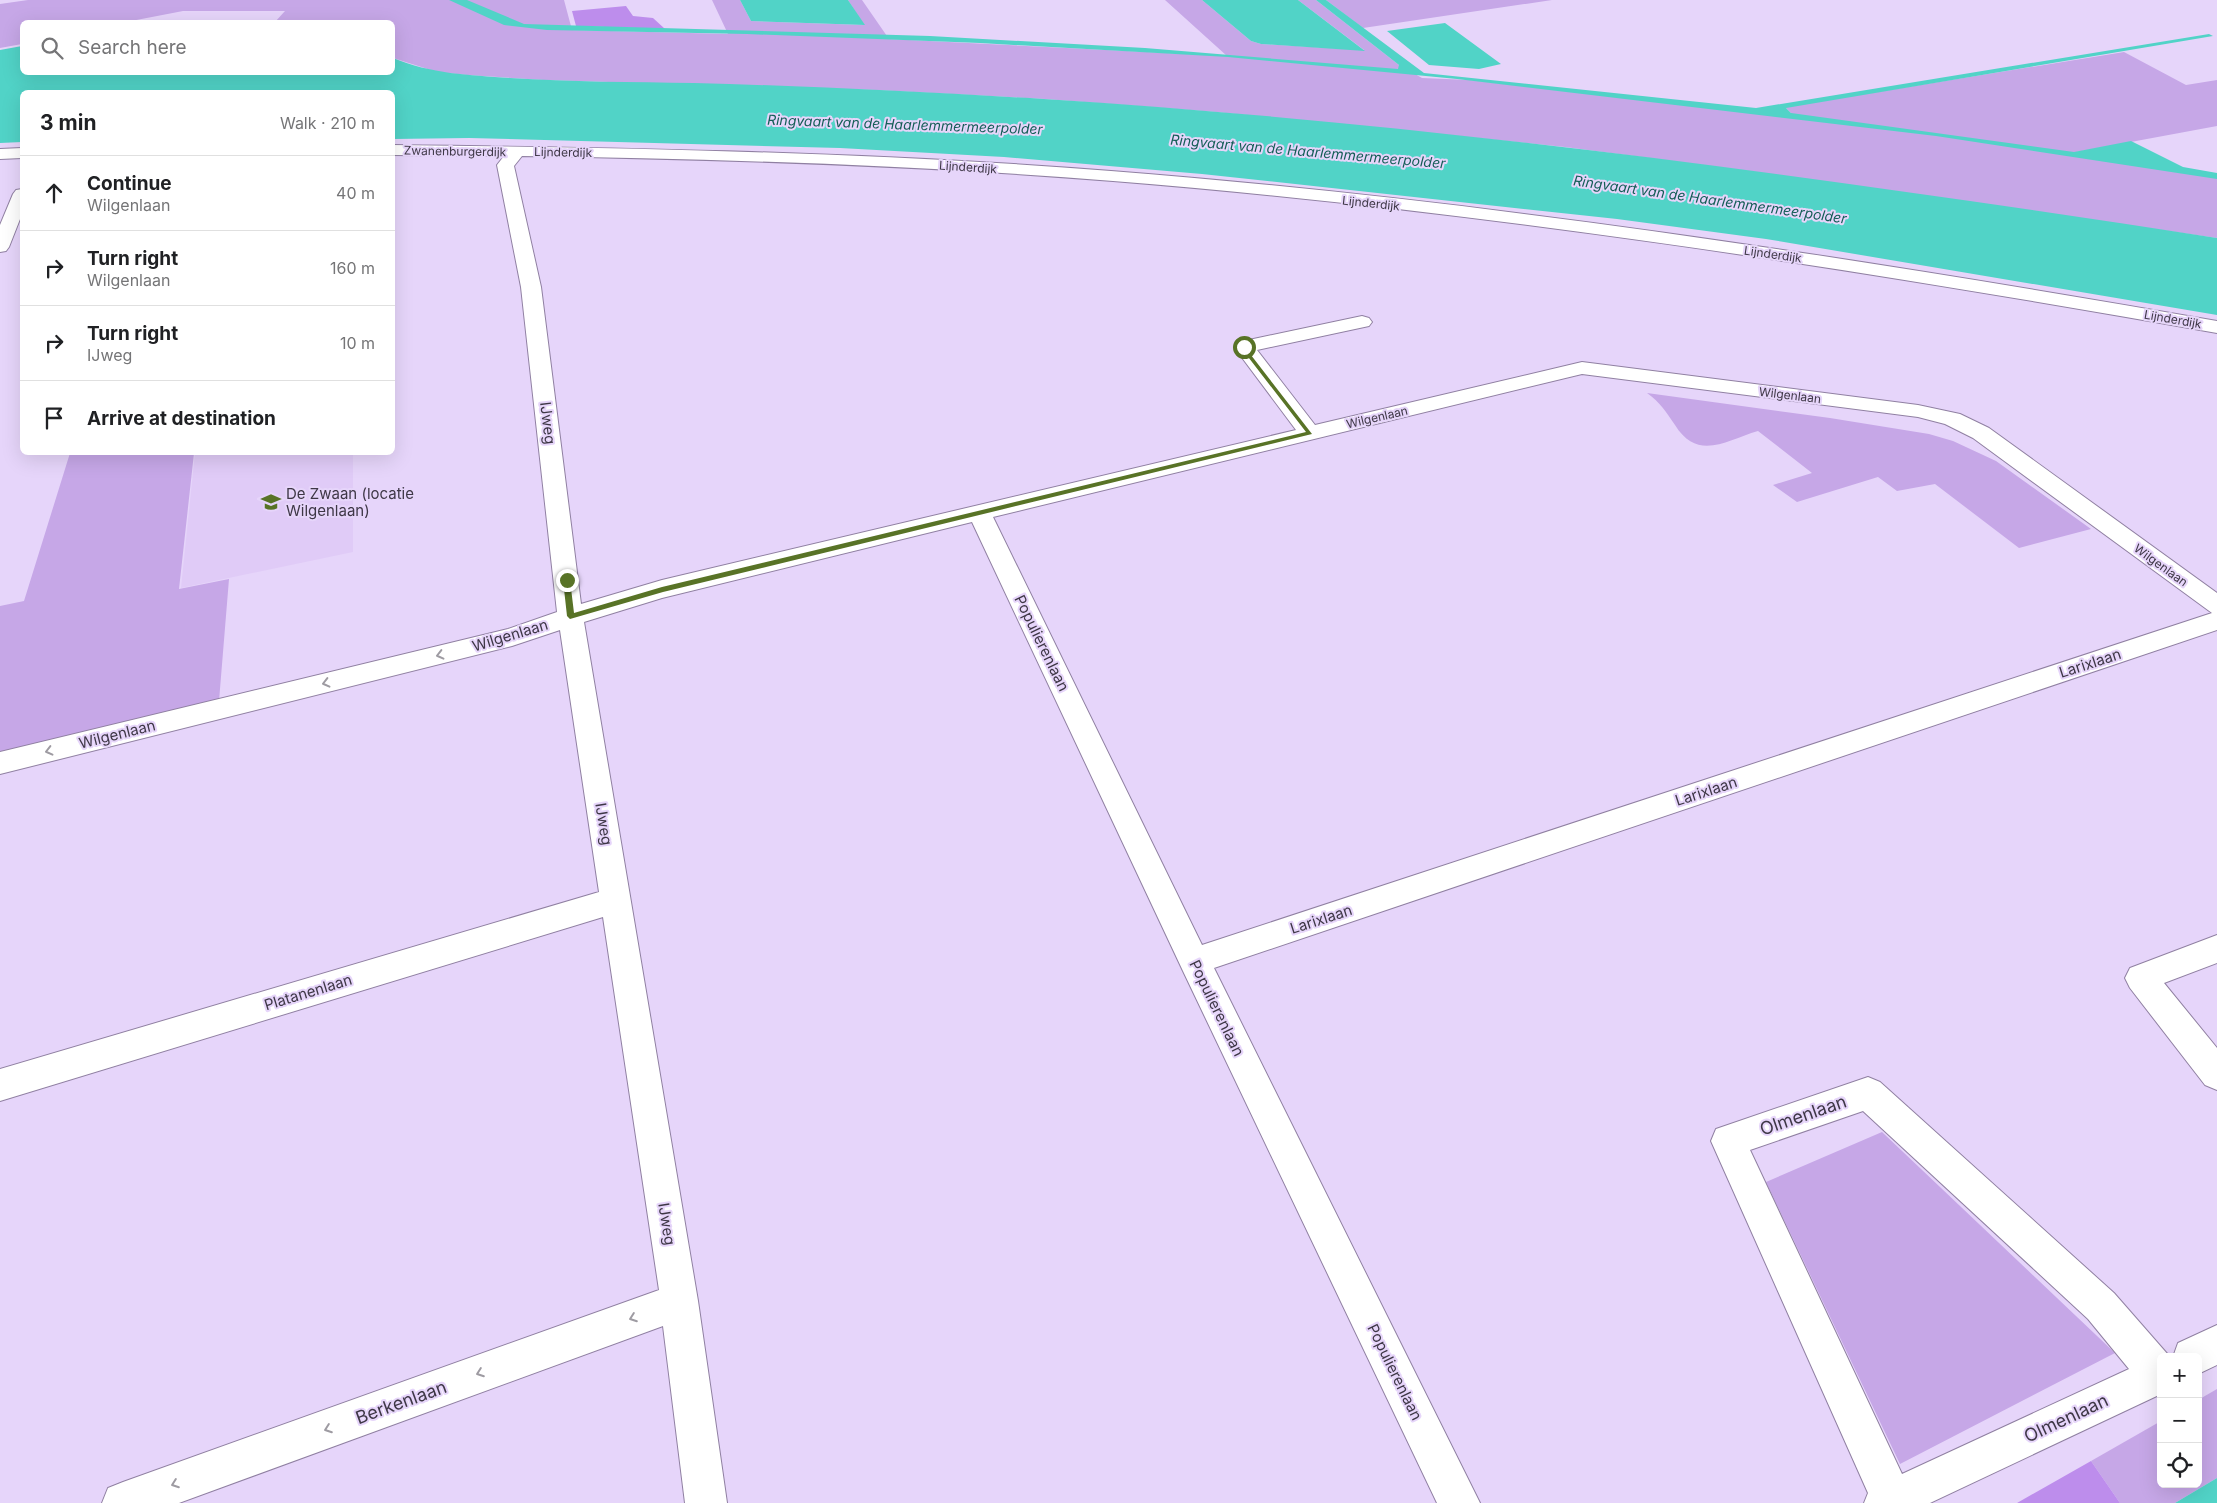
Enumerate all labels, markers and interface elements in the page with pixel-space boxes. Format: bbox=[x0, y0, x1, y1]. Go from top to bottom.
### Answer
search box bbox=[20, 20, 395, 75]
icon: search bbox=[38, 34, 66, 62]
text: Search here bbox=[78, 36, 187, 59]
text: 3 min bbox=[40, 110, 96, 135]
water label: Ringvaart van de Haarlemmermeerpolder bbox=[767, 111, 1044, 137]
text: Walk · 210 m bbox=[280, 113, 375, 133]
water label: Ringvaart van de Haarlemmermeerpolder bbox=[1170, 131, 1447, 172]
street label: Zwanenburgerdijk bbox=[404, 143, 507, 159]
street label: Lijnderdijk bbox=[534, 144, 593, 160]
street label: Lijnderdijk bbox=[938, 157, 998, 177]
water label: Ringvaart van de Haarlemmermeerpolder bbox=[1572, 171, 1848, 227]
text: Continue bbox=[87, 172, 172, 195]
icon: ahead bbox=[40, 179, 68, 207]
text: 40 m bbox=[336, 183, 375, 203]
street label: Lijnderdijk bbox=[1341, 193, 1401, 214]
text: Wilgenlaan bbox=[87, 195, 170, 215]
street label: Lijnderdijk bbox=[1743, 243, 1803, 266]
text: Turn right bbox=[87, 247, 178, 270]
icon: right bbox=[40, 254, 68, 282]
text: 160 m bbox=[330, 258, 375, 278]
text: Wilgenlaan bbox=[87, 270, 170, 290]
street label: Lijnderdijk bbox=[2143, 307, 2203, 332]
text: Turn right bbox=[87, 322, 178, 345]
icon: right bbox=[40, 329, 68, 357]
text: 10 m bbox=[340, 333, 375, 353]
route start bbox=[1233, 336, 1256, 359]
text: IJweg bbox=[87, 345, 132, 365]
street label: Wilgenlaan bbox=[1758, 384, 1822, 406]
street label: IJweg bbox=[536, 401, 560, 445]
street label: Wilgenlaan bbox=[1345, 403, 1409, 431]
icon: arrive bbox=[40, 404, 68, 432]
text: Arrive at destination bbox=[87, 407, 276, 430]
place label: De Zwaan (locatie Wilgenlaan) bbox=[286, 484, 414, 520]
school or university icon: De Zwaan (locatie Wilgenlaan) bbox=[260, 491, 282, 513]
street label: Wilgenlaan bbox=[2131, 541, 2191, 589]
route end bbox=[556, 569, 579, 592]
street label: Populierenlaan bbox=[1010, 592, 1074, 694]
street label: Wilgenlaan bbox=[470, 614, 550, 656]
street label: Larixlaan bbox=[2057, 644, 2123, 682]
one-way arrow bbox=[435, 649, 444, 660]
one-way arrow bbox=[321, 677, 330, 688]
street label: Wilgenlaan bbox=[77, 715, 157, 753]
one-way arrow bbox=[44, 745, 53, 756]
street label: Larixlaan bbox=[1673, 772, 1739, 810]
street label: IJweg bbox=[591, 802, 617, 846]
street label: Larixlaan bbox=[1288, 900, 1354, 938]
street label: Populierenlaan bbox=[1185, 957, 1249, 1059]
street label: Platanenlaan bbox=[262, 970, 354, 1014]
street label: Olmenlaan bbox=[1757, 1090, 1849, 1140]
street label: IJweg bbox=[654, 1202, 680, 1246]
one-way arrow bbox=[629, 1312, 638, 1322]
street label: Populierenlaan bbox=[1363, 1321, 1427, 1423]
map controls bbox=[2157, 1353, 2202, 1488]
button: + bbox=[2157, 1353, 2202, 1398]
one-way arrow bbox=[476, 1367, 485, 1377]
street label: Berkenlaan bbox=[353, 1376, 449, 1428]
street label: Olmenlaan bbox=[2021, 1389, 2111, 1447]
button: − bbox=[2157, 1398, 2202, 1443]
one-way arrow bbox=[324, 1423, 332, 1433]
button: locate bbox=[2157, 1443, 2202, 1488]
one-way arrow bbox=[171, 1478, 180, 1488]

